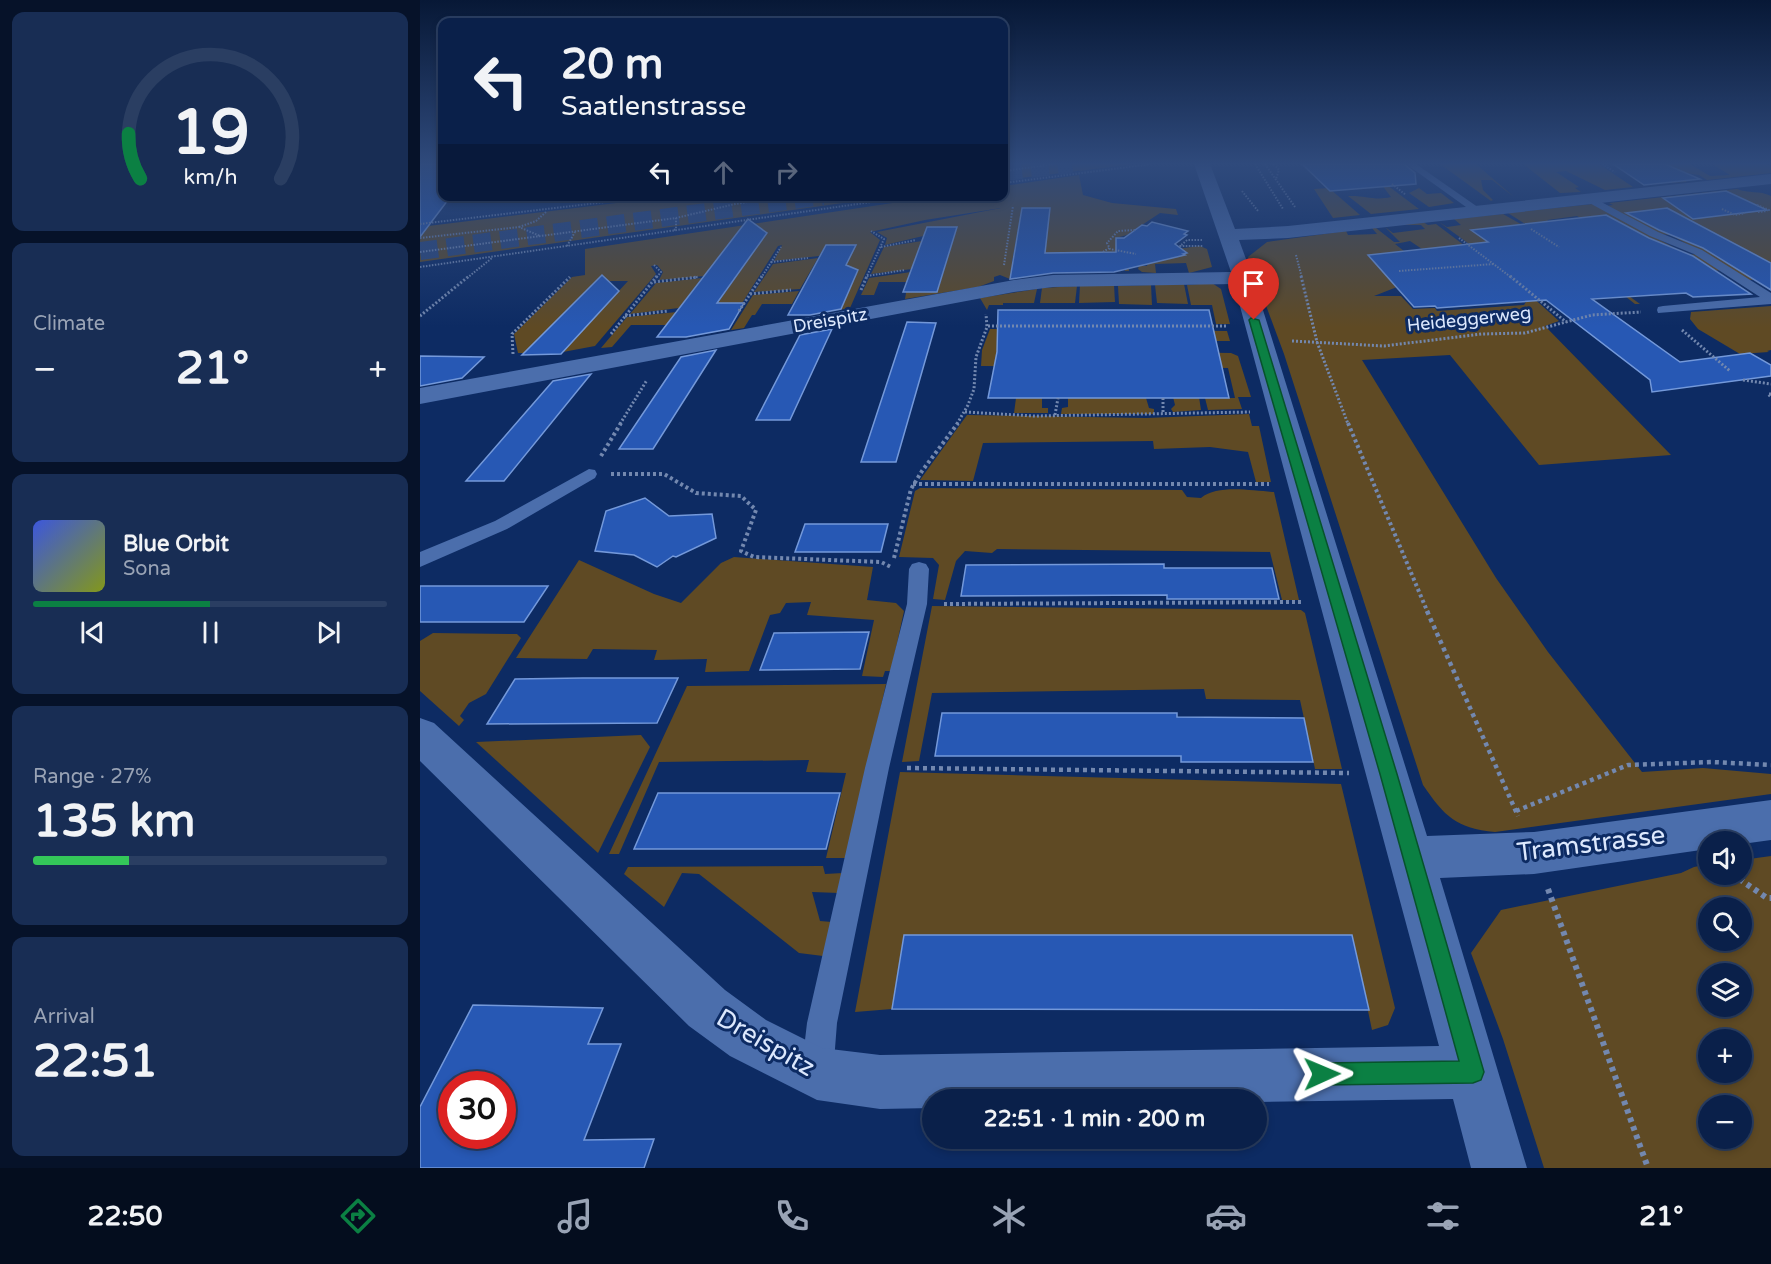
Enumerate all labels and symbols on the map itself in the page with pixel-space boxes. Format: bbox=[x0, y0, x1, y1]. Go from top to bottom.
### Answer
pin bbox=[1228, 258, 1279, 320]
street label: Heideggerweg bbox=[1406, 302, 1532, 336]
street label: Dreispitz bbox=[791, 303, 869, 337]
street label: Tramstrasse bbox=[1515, 819, 1667, 868]
street label: Dreispitz bbox=[711, 1002, 820, 1083]
position arrow bbox=[1290, 1042, 1354, 1106]
speed limit sign: 30 bbox=[438, 1071, 516, 1149]

